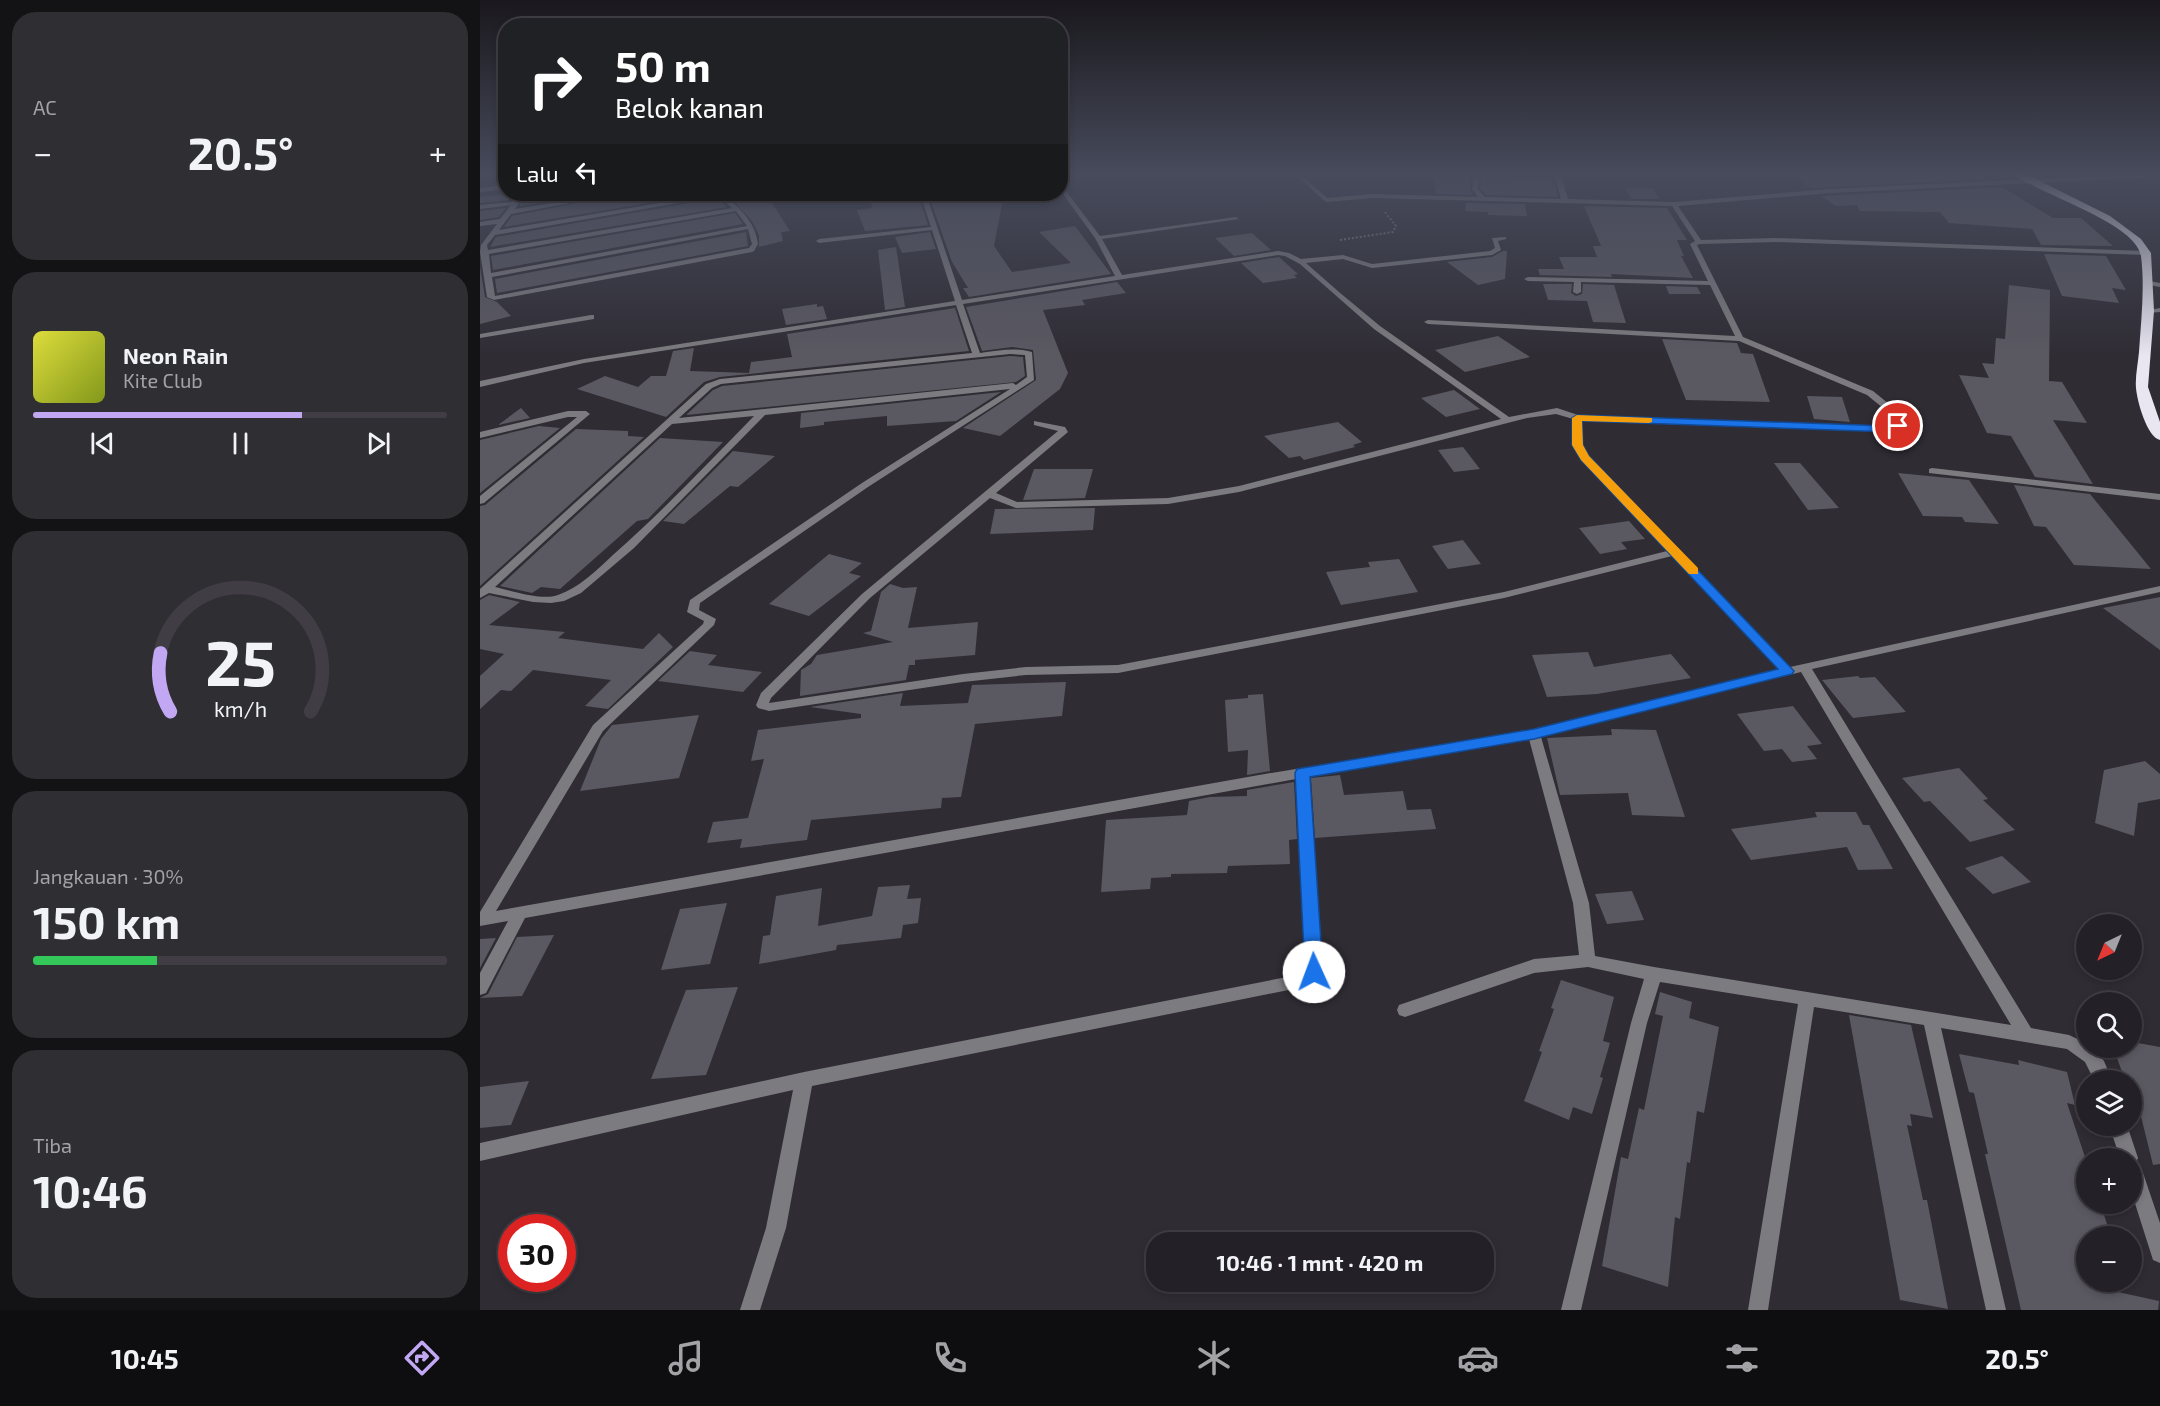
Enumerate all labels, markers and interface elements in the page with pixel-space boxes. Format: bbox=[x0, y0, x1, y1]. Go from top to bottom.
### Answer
text: 50 m bbox=[615, 40, 711, 90]
icon: right bbox=[516, 42, 594, 120]
text: Belok kanan bbox=[615, 91, 764, 123]
text: AC bbox=[33, 95, 57, 119]
text: 20.5° bbox=[188, 125, 293, 179]
text: − bbox=[33, 132, 52, 172]
text: + bbox=[429, 132, 447, 172]
icon: left bbox=[570, 156, 603, 189]
text: Lalu bbox=[516, 160, 558, 186]
text: Neon Rain bbox=[123, 342, 228, 368]
text: Kite Club bbox=[123, 368, 203, 392]
pin bbox=[1872, 400, 1923, 451]
icon: arrive bbox=[1881, 409, 1914, 442]
icon: previous bbox=[86, 427, 119, 460]
icon: pause bbox=[224, 427, 257, 460]
icon: next bbox=[362, 427, 395, 460]
text: 25 bbox=[205, 624, 275, 699]
text: km/h bbox=[213, 696, 267, 721]
text: Jangkauan · 30% bbox=[33, 864, 183, 888]
text: 150 km bbox=[33, 894, 180, 948]
north arrow bbox=[2076, 914, 2142, 980]
map controls bbox=[2076, 914, 2142, 1292]
position arrow bbox=[1282, 940, 1346, 1004]
button: search bbox=[2076, 992, 2142, 1058]
button: layers bbox=[2076, 1070, 2142, 1136]
text: Tiba bbox=[33, 1133, 72, 1157]
button: + bbox=[2076, 1148, 2142, 1214]
text: 10:46 bbox=[33, 1163, 148, 1217]
speed limit sign: 30 bbox=[498, 1214, 576, 1292]
button: − bbox=[2076, 1226, 2142, 1292]
text: 10:46 · 1 mnt · 420 m bbox=[1217, 1249, 1423, 1275]
icon: directions bbox=[401, 1337, 443, 1379]
icon: music bbox=[665, 1337, 707, 1379]
icon: phone bbox=[929, 1337, 971, 1379]
icon: climate bbox=[1193, 1337, 1235, 1379]
icon: car bbox=[1457, 1337, 1499, 1379]
icon: filters bbox=[1721, 1337, 1763, 1379]
text: 10:45 bbox=[111, 1342, 179, 1374]
text: 20.5° bbox=[1985, 1342, 2049, 1374]

